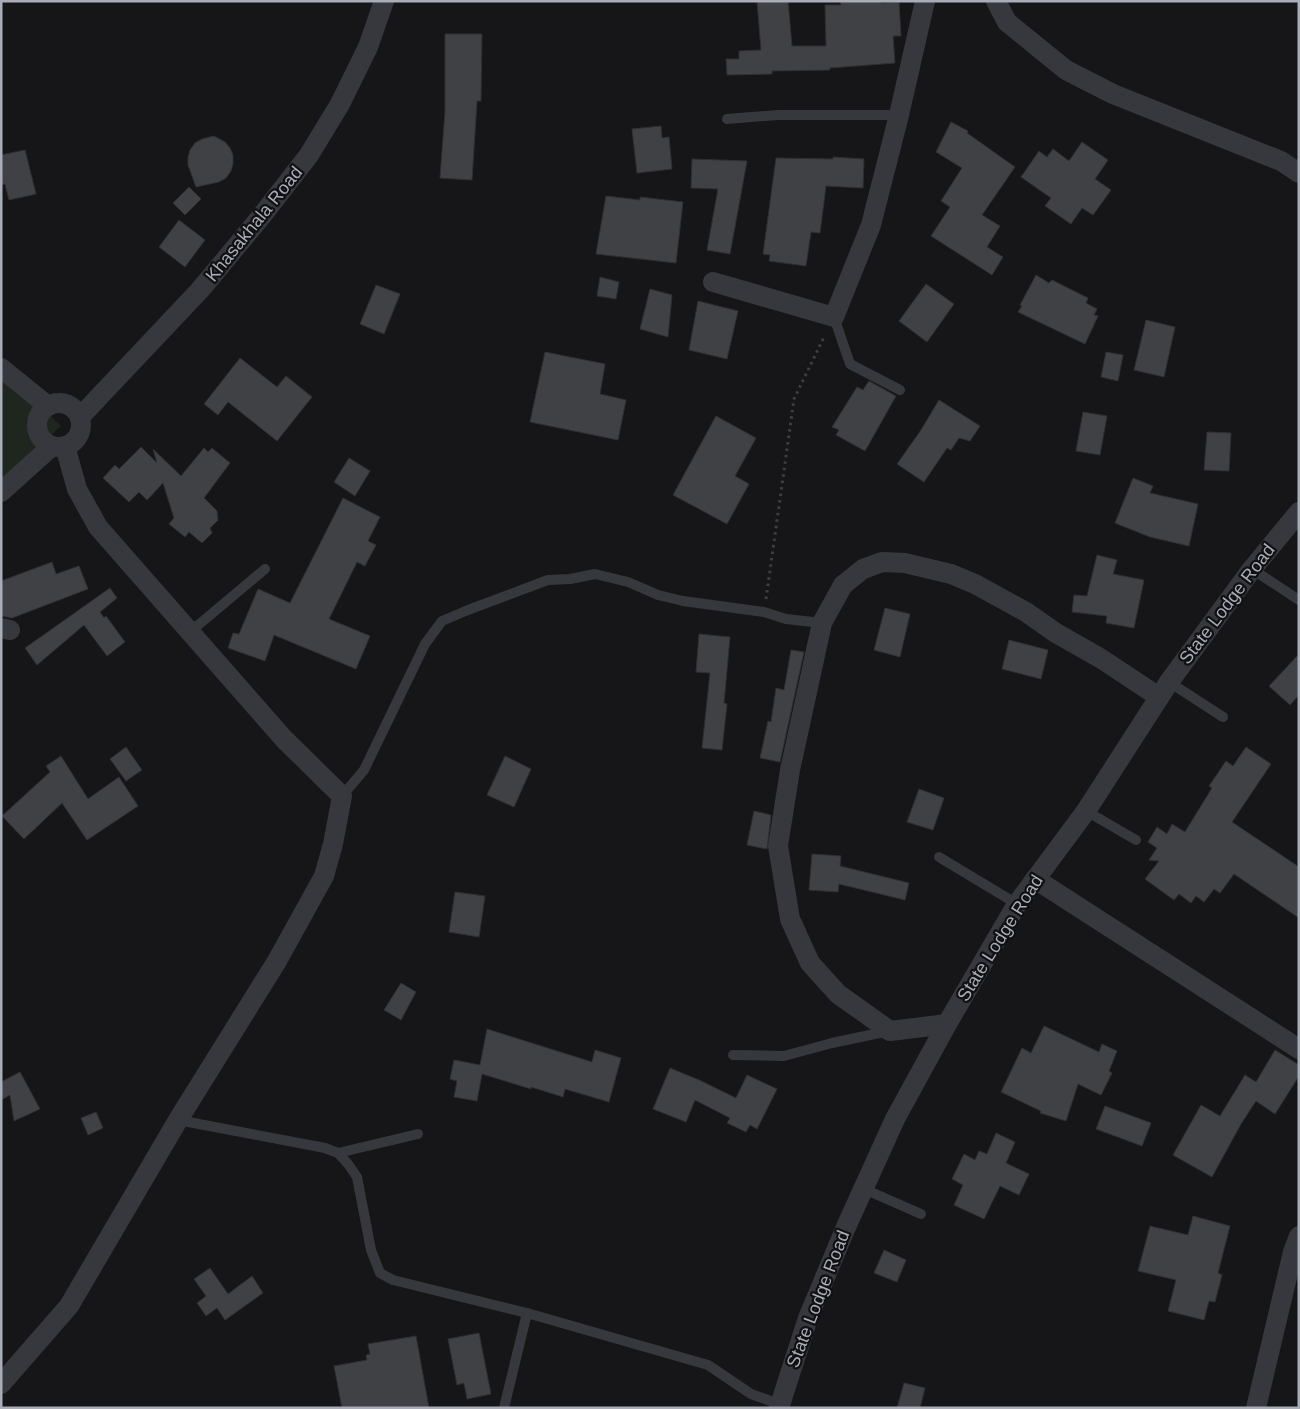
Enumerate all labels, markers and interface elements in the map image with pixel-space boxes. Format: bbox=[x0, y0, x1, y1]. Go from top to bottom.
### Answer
street label: Khasakhala Road bbox=[202, 162, 306, 286]
street label: State Lodge Road bbox=[1175, 540, 1279, 668]
street label: State Lodge Road bbox=[953, 871, 1047, 1005]
street label: State Lodge Road bbox=[783, 1228, 853, 1370]

